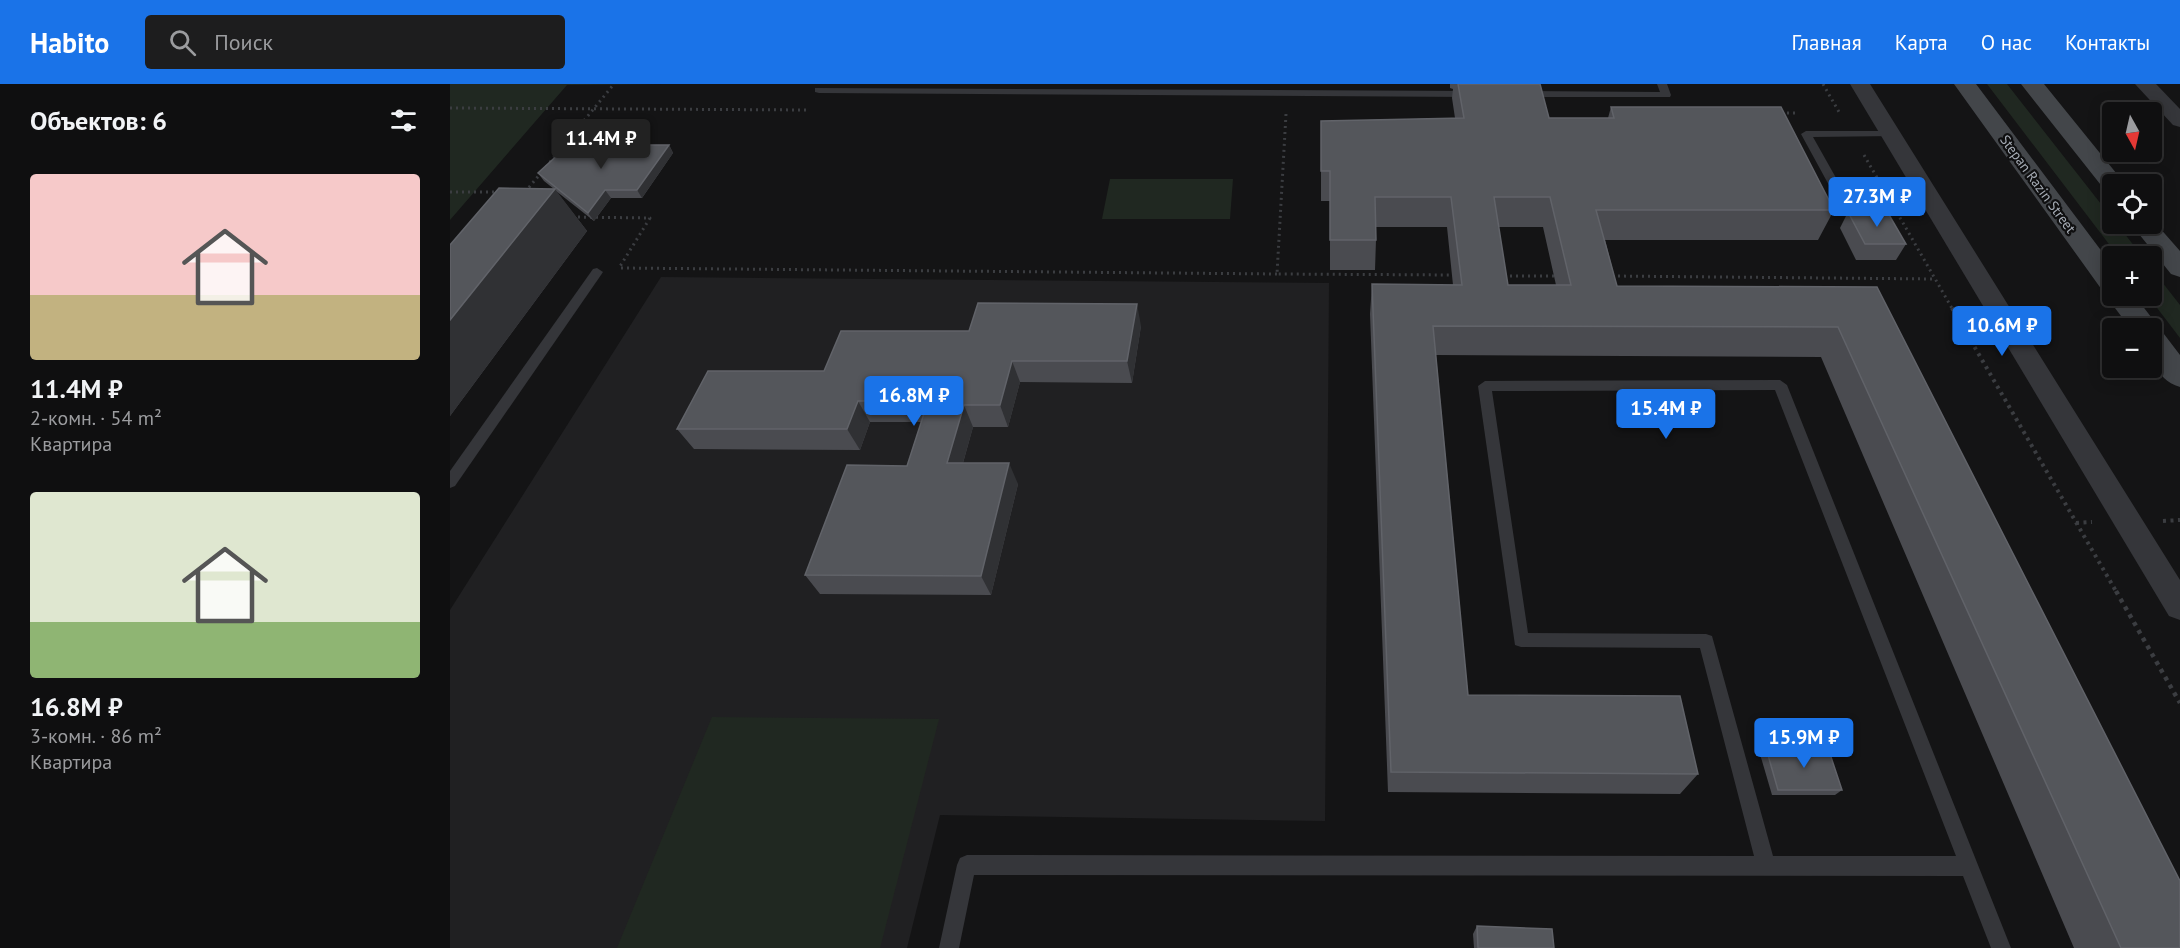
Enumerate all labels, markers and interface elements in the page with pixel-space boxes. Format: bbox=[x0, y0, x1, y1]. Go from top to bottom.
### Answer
search box bbox=[145, 15, 565, 69]
text: Habito bbox=[30, 24, 109, 61]
icon: search bbox=[166, 26, 199, 59]
text: Поиск bbox=[214, 28, 273, 56]
text: Главная bbox=[1791, 29, 1862, 56]
text: Карта bbox=[1895, 29, 1948, 56]
text: О нас bbox=[1981, 29, 2032, 56]
text: Контакты bbox=[2065, 29, 2150, 56]
north arrow bbox=[2102, 102, 2162, 162]
map controls bbox=[2102, 102, 2162, 378]
text: Объектов: 6 bbox=[30, 104, 167, 137]
icon: filters bbox=[387, 104, 420, 137]
pin: 11.4M ₽ bbox=[546, 119, 656, 170]
text: 11.4M ₽ bbox=[565, 125, 637, 151]
street label: Stepan Razin Street bbox=[1996, 131, 2080, 237]
button: locate bbox=[2102, 174, 2162, 234]
pin: 27.3M ₽ bbox=[1822, 177, 1932, 228]
text: 27.3M ₽ bbox=[1843, 183, 1911, 209]
icon: home bbox=[171, 213, 279, 321]
button: + bbox=[2102, 246, 2162, 306]
pin: 10.6M ₽ bbox=[1947, 306, 2057, 357]
text: 10.6M ₽ bbox=[1966, 312, 2038, 338]
button: − bbox=[2102, 318, 2162, 378]
text: 11.4M ₽ bbox=[30, 372, 123, 405]
pin: 16.8M ₽ bbox=[859, 376, 969, 427]
text: 16.8M ₽ bbox=[878, 382, 950, 408]
pin: 15.4M ₽ bbox=[1611, 389, 1721, 440]
text: 15.4M ₽ bbox=[1630, 395, 1702, 421]
text: 2-комн. · 54 m² bbox=[30, 405, 162, 431]
text: Квартира bbox=[30, 431, 112, 457]
icon: home bbox=[171, 531, 279, 639]
text: 16.8M ₽ bbox=[30, 690, 123, 723]
pin: 15.9M ₽ bbox=[1749, 718, 1859, 769]
text: 3-комн. · 86 m² bbox=[30, 723, 162, 749]
text: 15.9M ₽ bbox=[1768, 724, 1840, 750]
text: Квартира bbox=[30, 749, 112, 775]

